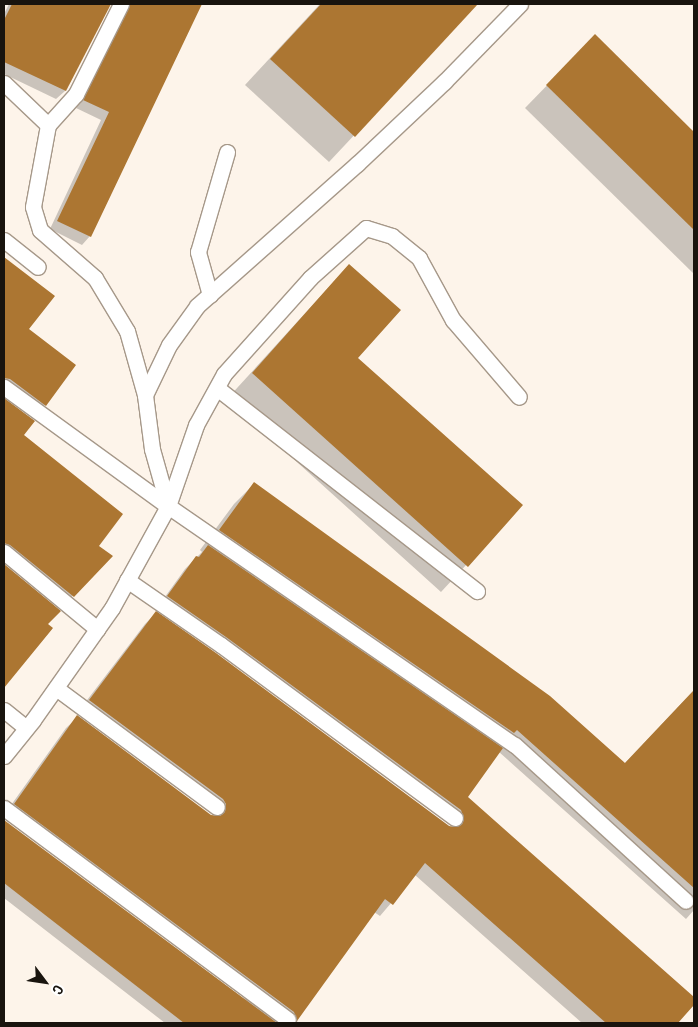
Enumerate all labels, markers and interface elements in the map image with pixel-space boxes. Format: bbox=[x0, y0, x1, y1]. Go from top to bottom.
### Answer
north arrow bbox=[20, 957, 70, 1007]
text: С bbox=[49, 982, 67, 997]

